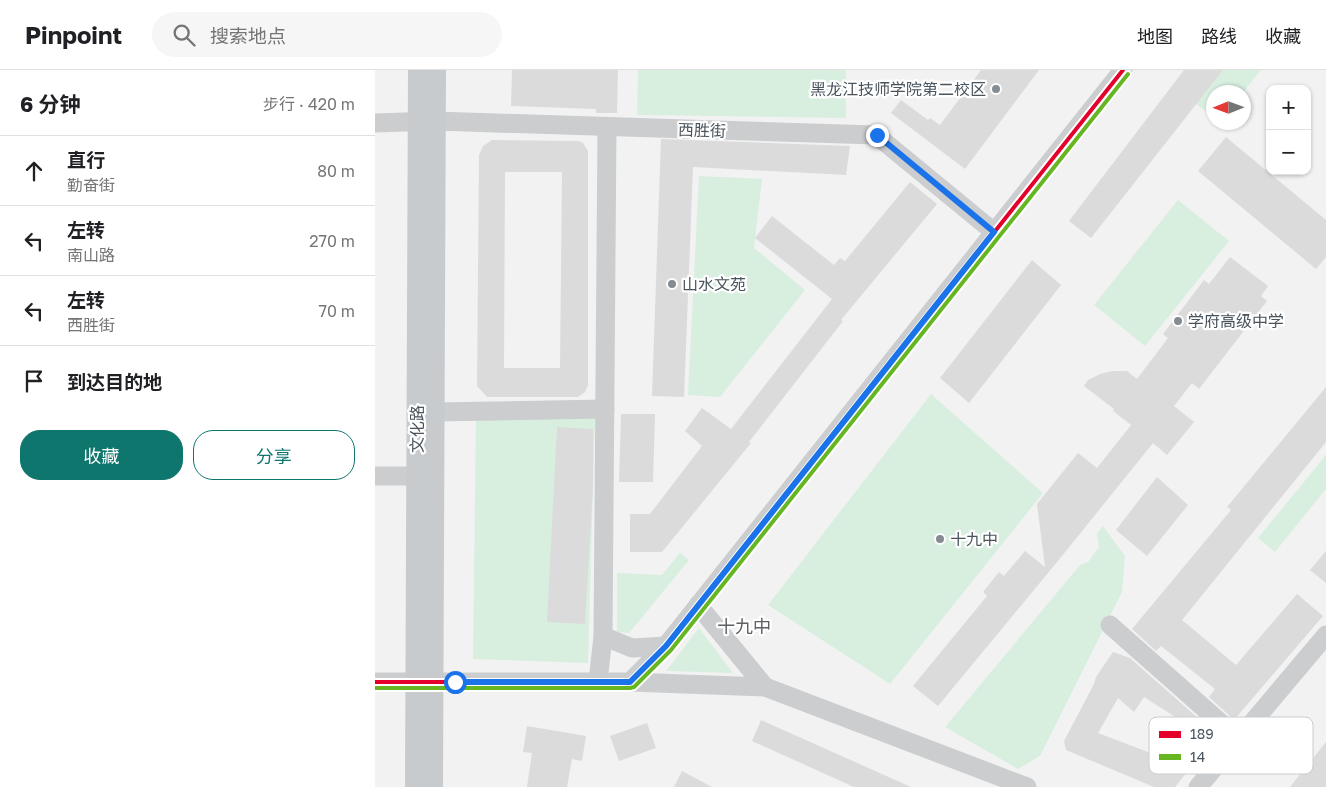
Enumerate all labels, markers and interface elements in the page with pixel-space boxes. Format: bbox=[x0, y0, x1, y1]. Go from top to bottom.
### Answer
search box bbox=[152, 12, 502, 57]
text: Pinpoint bbox=[25, 20, 122, 49]
icon: search bbox=[170, 21, 198, 49]
text: 搜索地点 bbox=[210, 24, 286, 47]
text: 地图 bbox=[1137, 25, 1173, 47]
text: 路线 bbox=[1201, 25, 1237, 47]
text: 收藏 bbox=[1265, 25, 1301, 47]
place label: 黑龙江技师学院第二校区 bbox=[810, 79, 986, 99]
marker: 黑龙江技师学院第二校区 bbox=[990, 83, 1002, 95]
north arrow bbox=[1206, 85, 1251, 130]
map controls bbox=[1266, 85, 1311, 175]
button: + bbox=[1266, 85, 1311, 130]
text: 6 分钟 bbox=[20, 91, 81, 117]
text: 步行 · 420 m bbox=[263, 94, 355, 114]
street label: 西胜街 bbox=[678, 119, 726, 141]
route end bbox=[866, 124, 889, 147]
button: − bbox=[1266, 130, 1311, 175]
text: 直行 bbox=[67, 148, 105, 171]
icon: ahead bbox=[20, 157, 48, 185]
text: 80 m bbox=[317, 161, 355, 181]
text: 勤奋街 bbox=[67, 175, 115, 195]
text: 左转 bbox=[67, 218, 105, 241]
icon: left bbox=[20, 227, 48, 255]
text: 270 m bbox=[309, 231, 355, 251]
text: 南山路 bbox=[67, 245, 115, 265]
place label: 山水文苑 bbox=[682, 274, 746, 294]
marker: 山水文苑 bbox=[666, 278, 678, 290]
text: 左转 bbox=[67, 288, 105, 311]
icon: left bbox=[20, 297, 48, 325]
text: 70 m bbox=[318, 301, 355, 321]
place label: 学府高级中学 bbox=[1188, 311, 1284, 331]
text: 西胜街 bbox=[67, 315, 115, 335]
marker: 学府高级中学 bbox=[1172, 315, 1184, 327]
icon: arrive bbox=[20, 367, 48, 395]
text: 到达目的地 bbox=[67, 370, 162, 393]
street label: 文化路 bbox=[407, 405, 427, 453]
button: 收藏 bbox=[20, 430, 183, 480]
button: 分享 bbox=[193, 430, 355, 480]
place label: 十九中 bbox=[950, 529, 998, 549]
marker: 十九中 bbox=[934, 533, 946, 545]
district label: 十九中 bbox=[717, 615, 771, 637]
route start bbox=[444, 671, 467, 694]
legend bbox=[1149, 717, 1313, 774]
text: 189 bbox=[1190, 725, 1214, 742]
text: 14 bbox=[1190, 748, 1205, 765]

